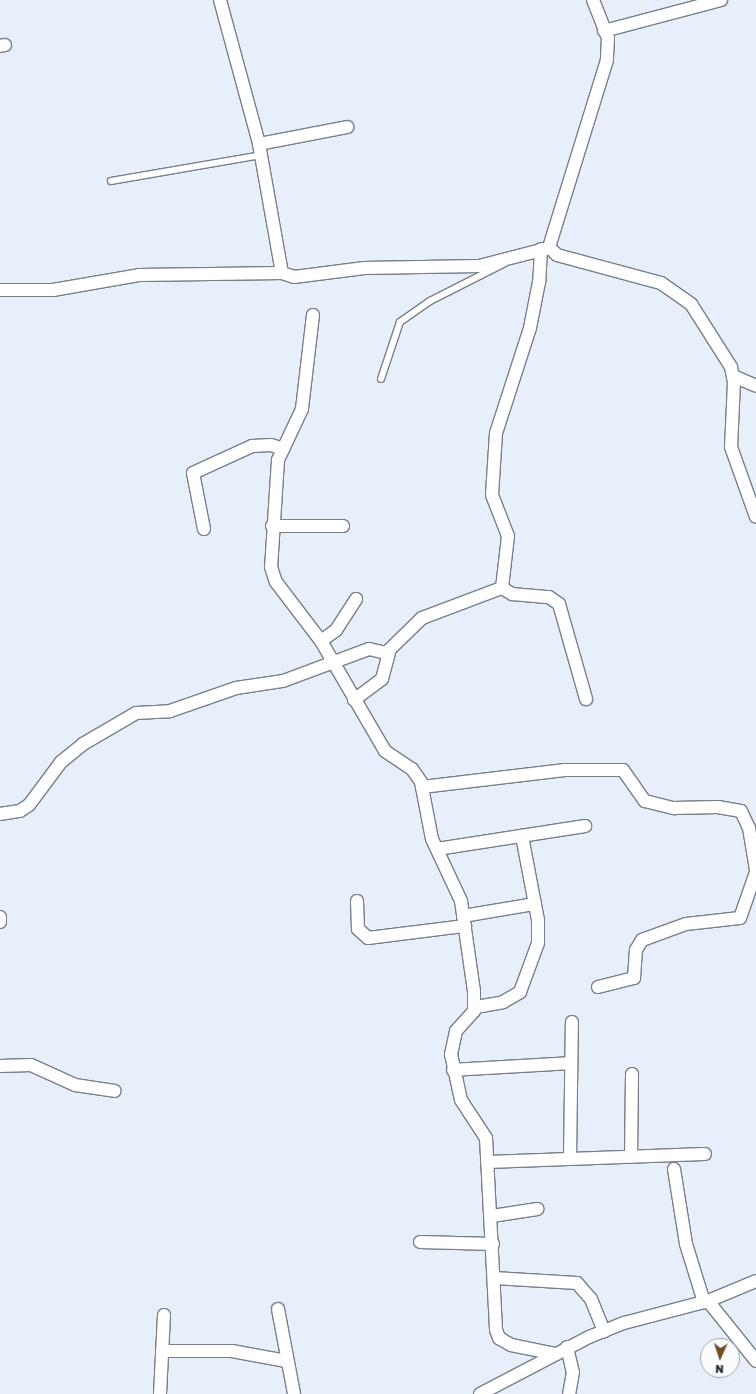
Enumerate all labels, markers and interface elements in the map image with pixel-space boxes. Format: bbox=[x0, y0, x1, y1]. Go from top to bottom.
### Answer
north arrow bbox=[700, 1338, 740, 1378]
text: N bbox=[715, 1363, 724, 1376]

